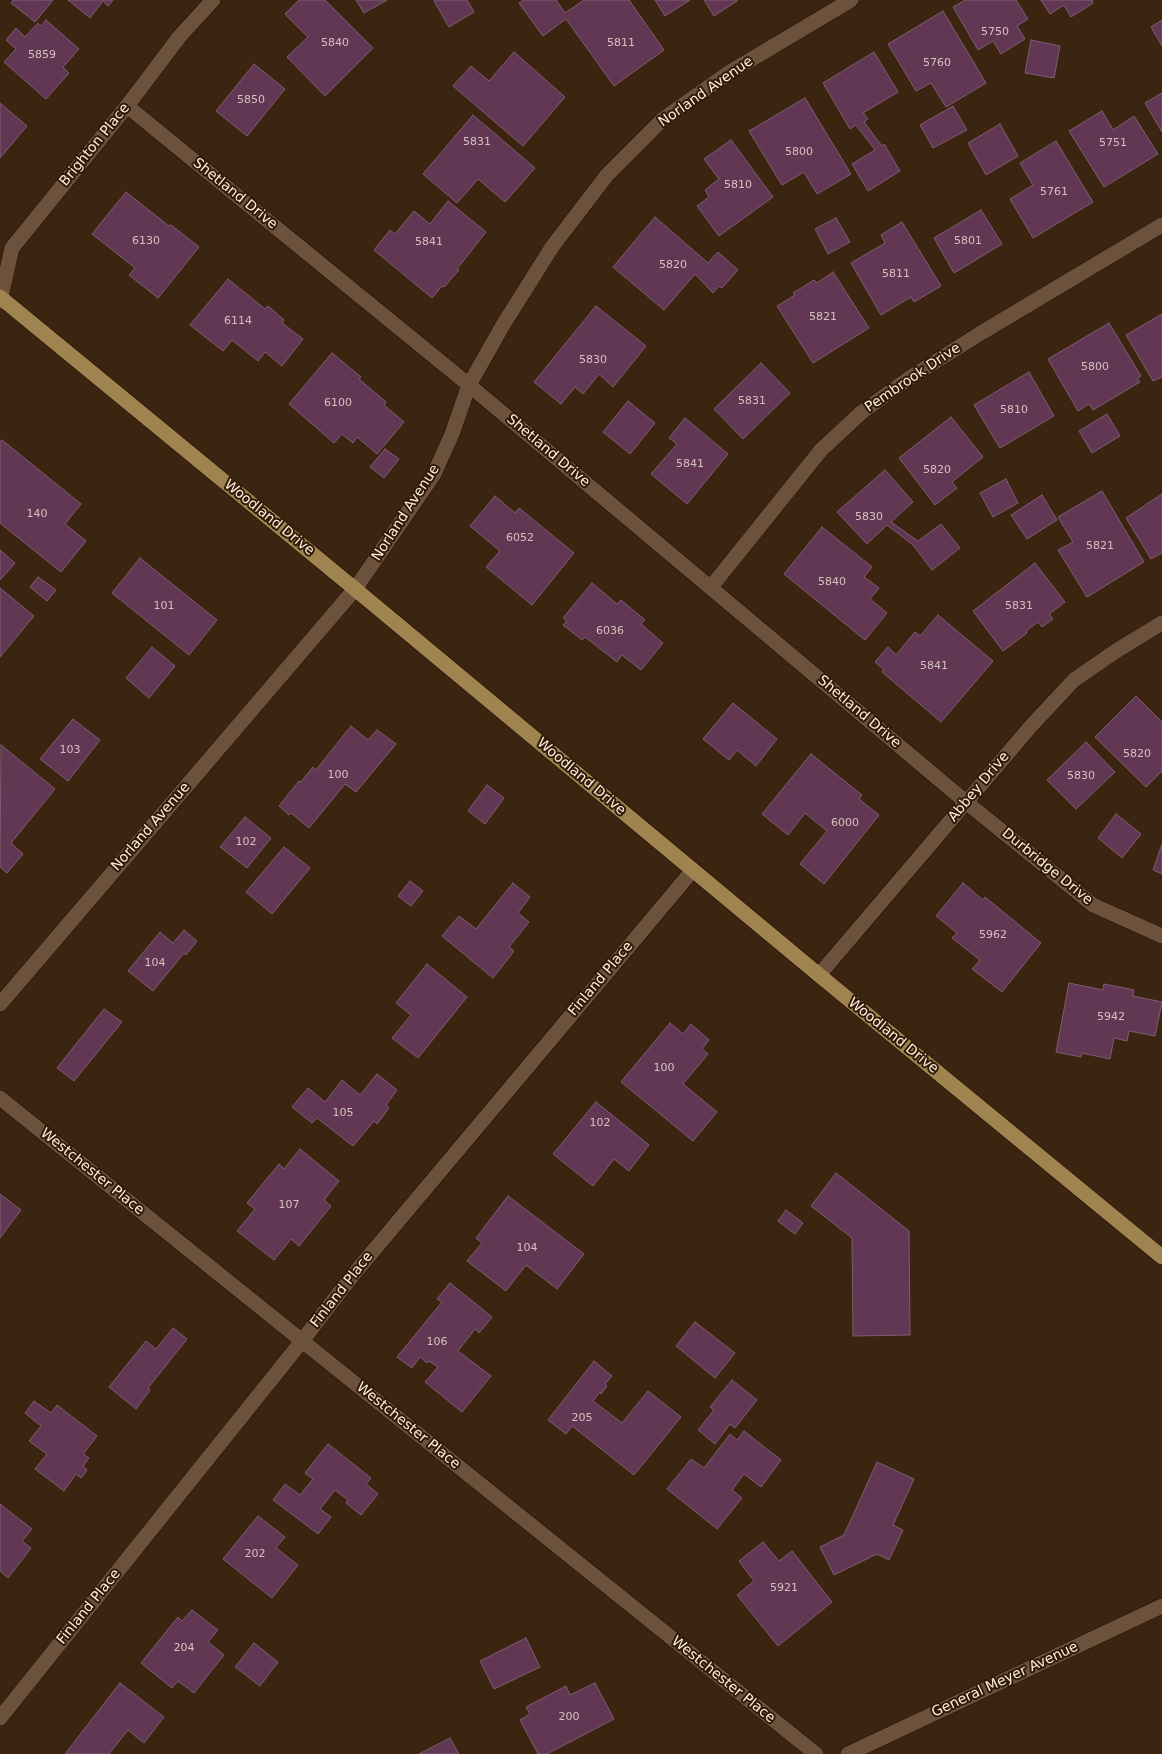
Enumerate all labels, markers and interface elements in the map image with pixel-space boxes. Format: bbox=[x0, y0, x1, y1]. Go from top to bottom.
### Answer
house number: 5750 bbox=[981, 25, 1009, 39]
house number: 5840 bbox=[321, 36, 349, 50]
house number: 5811 bbox=[607, 36, 635, 50]
house number: 5859 bbox=[28, 48, 56, 62]
street label: Norland Avenue bbox=[656, 53, 756, 131]
house number: 5760 bbox=[923, 56, 951, 70]
house number: 5850 bbox=[237, 93, 265, 107]
street label: Brighton Place bbox=[56, 100, 134, 190]
house number: 5831 bbox=[463, 135, 491, 149]
house number: 5751 bbox=[1099, 136, 1127, 150]
house number: 5800 bbox=[785, 145, 813, 159]
street label: Shetland Drive bbox=[189, 155, 281, 233]
house number: 5810 bbox=[724, 178, 752, 192]
house number: 5761 bbox=[1040, 185, 1068, 199]
house number: 6130 bbox=[132, 234, 160, 248]
house number: 5801 bbox=[954, 234, 982, 248]
house number: 5841 bbox=[415, 235, 443, 249]
house number: 5820 bbox=[659, 258, 687, 272]
house number: 5811 bbox=[882, 267, 910, 281]
house number: 5821 bbox=[809, 310, 837, 324]
house number: 6114 bbox=[224, 314, 252, 328]
street label: Pembrook Drive bbox=[862, 340, 964, 416]
house number: 5830 bbox=[579, 353, 607, 367]
house number: 5800 bbox=[1081, 360, 1109, 374]
house number: 5831 bbox=[738, 394, 766, 408]
house number: 6100 bbox=[324, 396, 352, 410]
house number: 5810 bbox=[1000, 403, 1028, 417]
street label: Shetland Drive bbox=[503, 411, 593, 491]
house number: 5841 bbox=[676, 457, 704, 471]
street label: Norland Avenue bbox=[369, 462, 443, 564]
house number: 5820 bbox=[923, 463, 951, 477]
street label: Woodland Drive bbox=[221, 477, 317, 559]
house number: 140 bbox=[27, 507, 47, 521]
house number: 5830 bbox=[855, 510, 883, 524]
house number: 6052 bbox=[506, 531, 534, 545]
house number: 5821 bbox=[1086, 539, 1114, 553]
house number: 5840 bbox=[818, 575, 846, 589]
house number: 101 bbox=[154, 599, 174, 613]
house number: 5831 bbox=[1005, 599, 1033, 613]
house number: 6036 bbox=[596, 624, 624, 638]
house number: 5841 bbox=[920, 659, 948, 673]
street label: Shetland Drive bbox=[814, 672, 904, 752]
street label: Woodland Drive bbox=[533, 735, 629, 819]
house number: 103 bbox=[60, 743, 80, 757]
house number: 5820 bbox=[1123, 747, 1151, 761]
street label: Abbey Drive bbox=[945, 749, 1013, 825]
house number: 100 bbox=[328, 768, 348, 782]
house number: 5830 bbox=[1067, 769, 1095, 783]
street label: Norland Avenue bbox=[108, 779, 194, 875]
house number: 6000 bbox=[831, 816, 859, 830]
street label: Durbridge Drive bbox=[998, 825, 1096, 909]
house number: 102 bbox=[236, 835, 256, 849]
house number: 5962 bbox=[979, 928, 1007, 942]
street label: Finland Place bbox=[565, 938, 637, 1020]
house number: 104 bbox=[145, 956, 165, 970]
street label: Woodland Drive bbox=[845, 995, 941, 1077]
house number: 5942 bbox=[1097, 1010, 1125, 1024]
house number: 100 bbox=[654, 1061, 674, 1075]
house number: 105 bbox=[333, 1106, 353, 1120]
house number: 102 bbox=[590, 1116, 610, 1130]
street label: Westchester Place bbox=[37, 1125, 147, 1219]
house number: 107 bbox=[279, 1198, 299, 1212]
house number: 104 bbox=[517, 1241, 537, 1255]
street label: Finland Place bbox=[307, 1249, 377, 1331]
house number: 106 bbox=[427, 1335, 447, 1349]
street label: Westchester Place bbox=[353, 1379, 463, 1473]
house number: 205 bbox=[572, 1411, 592, 1425]
house number: 202 bbox=[245, 1547, 265, 1561]
street label: Finland Place bbox=[54, 1566, 124, 1648]
house number: 5921 bbox=[770, 1581, 798, 1595]
street label: Westchester Place bbox=[668, 1633, 778, 1727]
street label: General Meyer Avenue bbox=[929, 1639, 1081, 1721]
house number: 204 bbox=[174, 1641, 194, 1655]
house number: 200 bbox=[559, 1710, 579, 1724]

